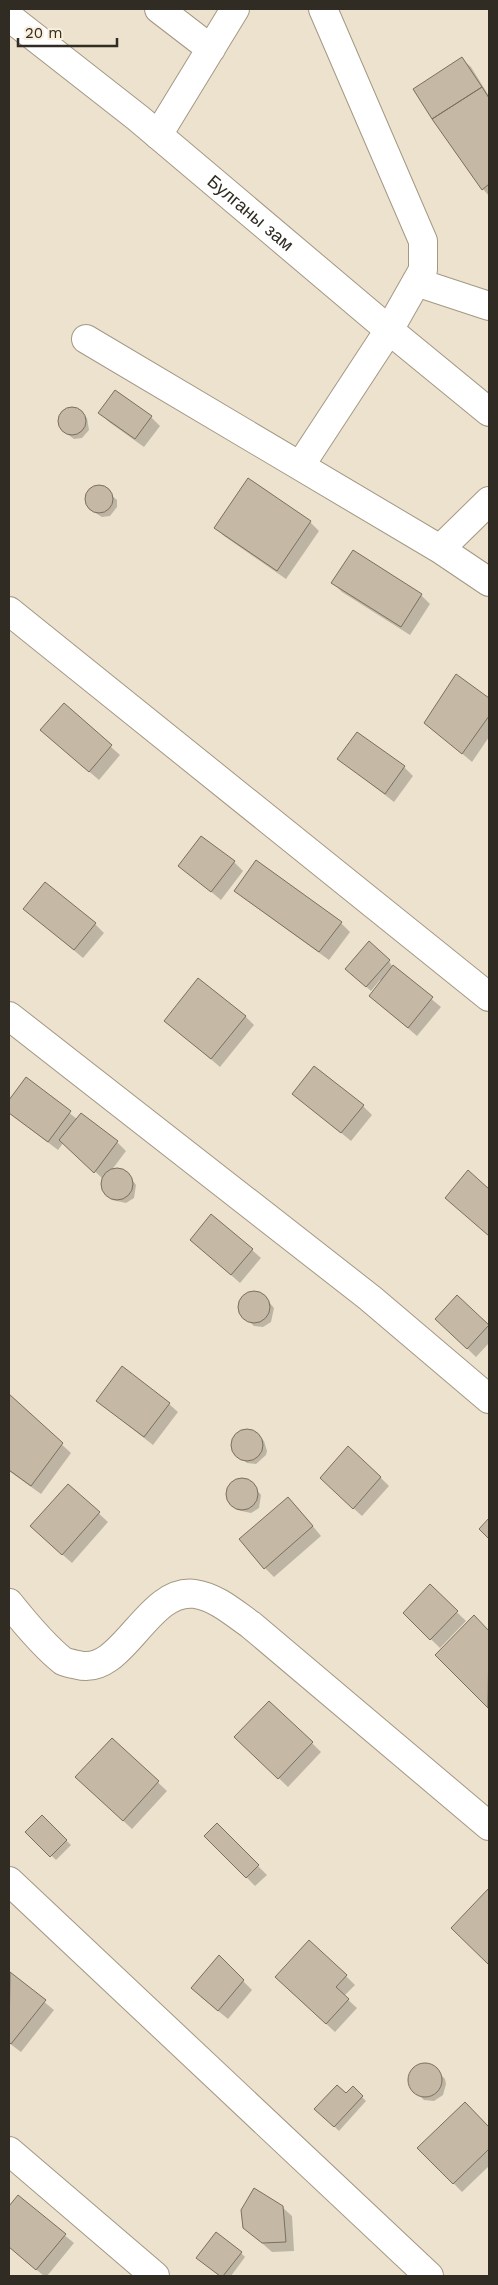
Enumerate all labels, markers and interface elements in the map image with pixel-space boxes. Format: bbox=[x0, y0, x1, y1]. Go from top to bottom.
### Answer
scale bar bbox=[18, 15, 116, 47]
text: 20 m bbox=[25, 24, 63, 42]
street label: Булганы зам bbox=[203, 170, 298, 255]

